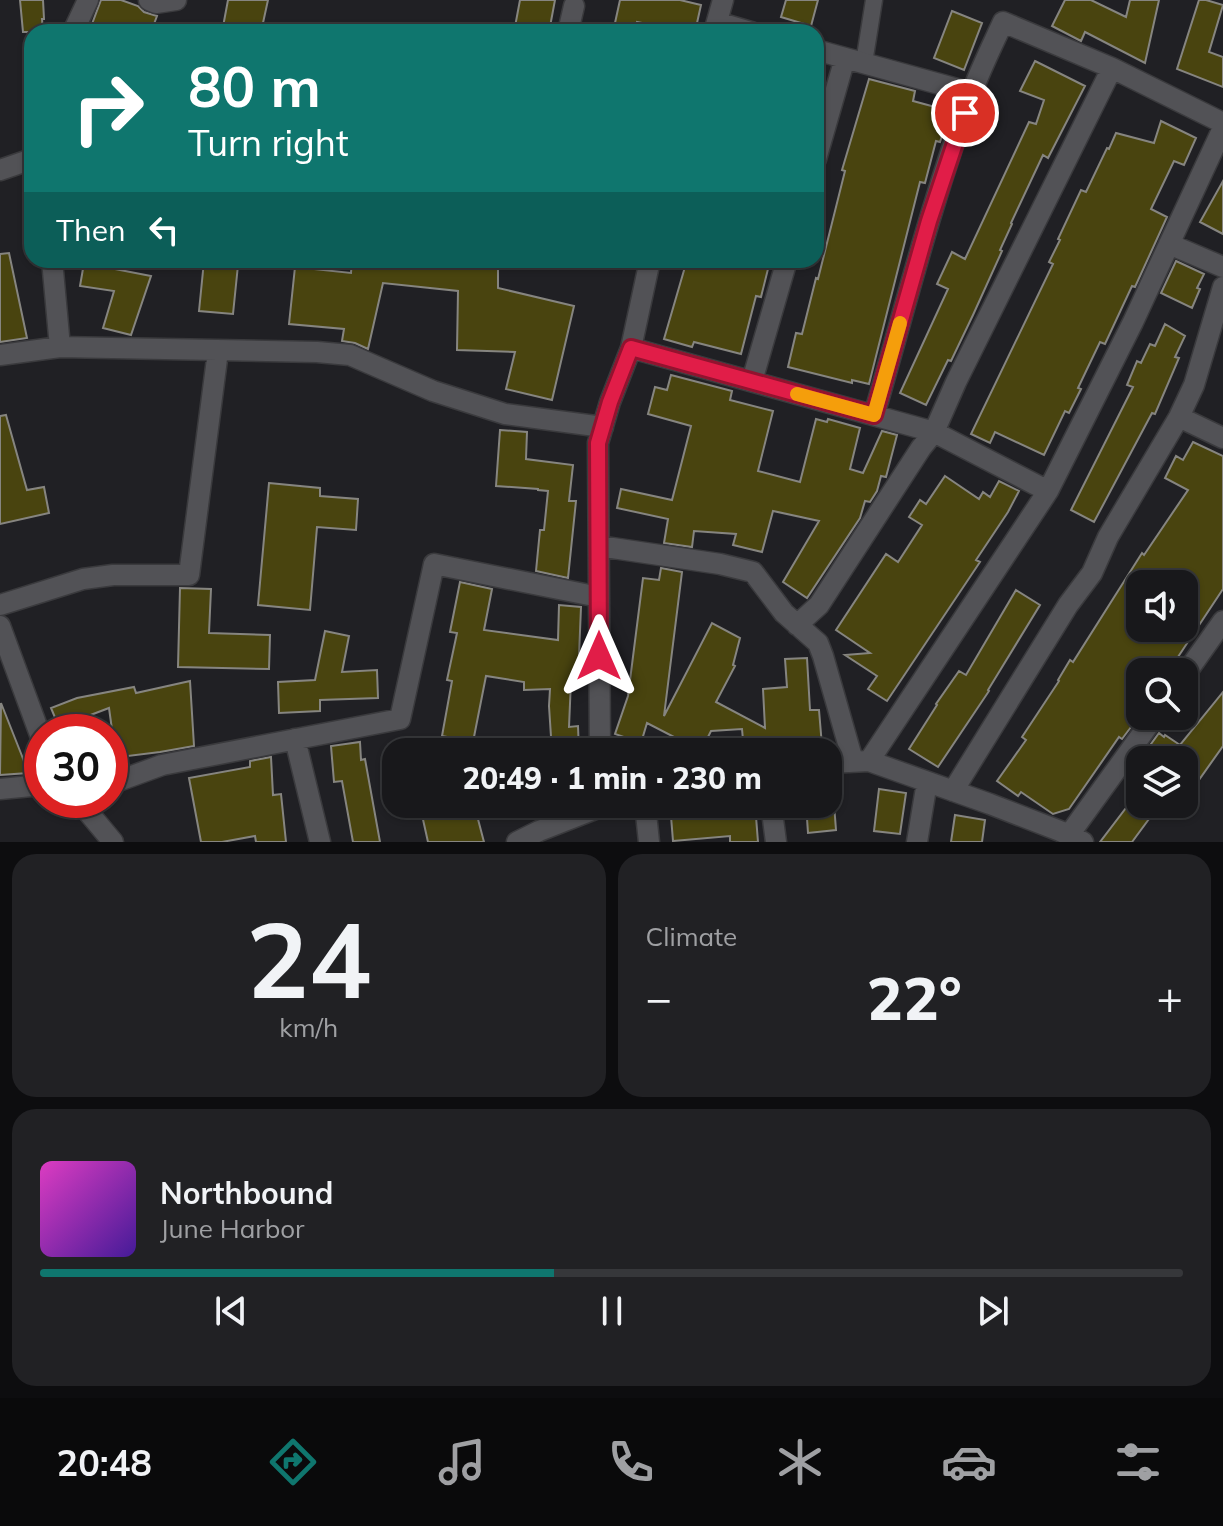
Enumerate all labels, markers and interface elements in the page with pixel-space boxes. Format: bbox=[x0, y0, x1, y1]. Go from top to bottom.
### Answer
text: 80 m bbox=[188, 51, 321, 121]
icon: right bbox=[56, 56, 160, 160]
pin bbox=[931, 79, 999, 147]
icon: arrive bbox=[943, 91, 987, 135]
text: Turn right bbox=[188, 120, 349, 165]
icon: left bbox=[142, 208, 186, 252]
text: Then bbox=[56, 211, 126, 249]
map controls bbox=[1126, 570, 1198, 818]
button: sound bbox=[1126, 570, 1198, 642]
position arrow bbox=[557, 614, 641, 698]
button: search bbox=[1126, 658, 1198, 730]
speed limit sign: 30 bbox=[24, 714, 128, 818]
button: layers bbox=[1126, 746, 1198, 818]
text: 20:49 · 1 min · 230 m bbox=[462, 759, 762, 797]
text: 24 bbox=[246, 893, 371, 1024]
text: Climate bbox=[646, 920, 737, 953]
text: 22° bbox=[867, 960, 962, 1035]
text: − bbox=[646, 970, 672, 1025]
text: + bbox=[1157, 970, 1183, 1025]
text: km/h bbox=[279, 1011, 338, 1044]
text: Northbound bbox=[160, 1174, 333, 1212]
text: June Harbor bbox=[160, 1212, 305, 1245]
icon: previous bbox=[209, 1289, 253, 1333]
icon: pause bbox=[590, 1289, 634, 1333]
icon: next bbox=[971, 1289, 1015, 1333]
icon: directions bbox=[265, 1434, 321, 1490]
icon: music bbox=[434, 1434, 490, 1490]
icon: phone bbox=[603, 1434, 659, 1490]
icon: climate bbox=[772, 1434, 828, 1490]
icon: car bbox=[941, 1434, 997, 1490]
icon: filters bbox=[1110, 1434, 1166, 1490]
text: 20:48 bbox=[57, 1440, 152, 1485]

